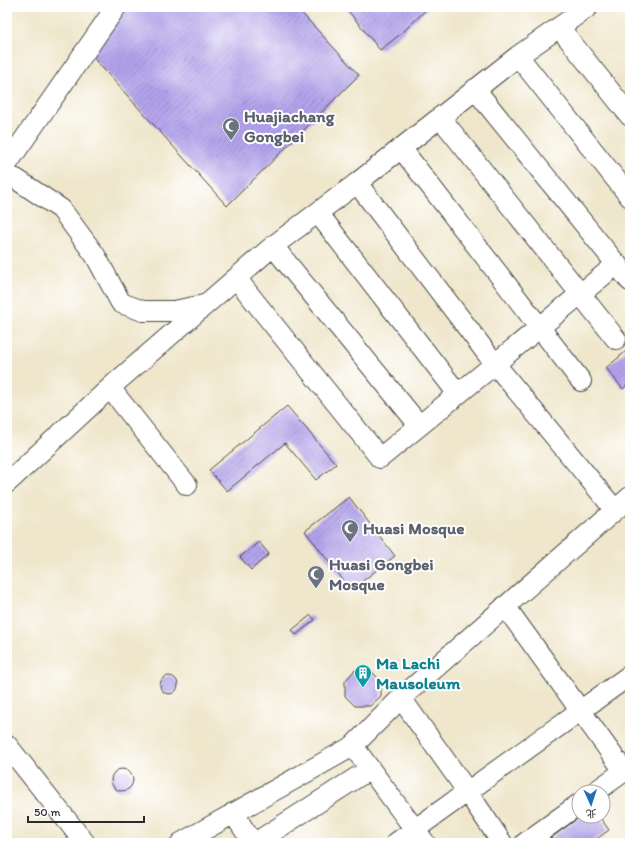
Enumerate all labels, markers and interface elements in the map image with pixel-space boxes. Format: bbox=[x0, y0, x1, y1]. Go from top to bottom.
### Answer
place label: Huajiachang Gongbei bbox=[244, 106, 335, 147]
mosque icon: Huajiachang Gongbei bbox=[221, 116, 241, 141]
mosque icon: Huasi Mosque bbox=[340, 518, 360, 543]
place label: Huasi Mosque bbox=[363, 518, 464, 539]
place label: Huasi Gongbei Mosque bbox=[329, 554, 434, 595]
mosque icon: Huasi Gongbei Mosque bbox=[306, 564, 326, 589]
place label: Ma Lachi Mausoleum bbox=[376, 653, 461, 693]
building icon: Ma Lachi Mausoleum bbox=[353, 663, 373, 688]
north arrow bbox=[571, 784, 611, 824]
scale bar bbox=[28, 798, 144, 824]
text: 50 m bbox=[34, 805, 60, 819]
text: 北 bbox=[586, 807, 597, 820]

